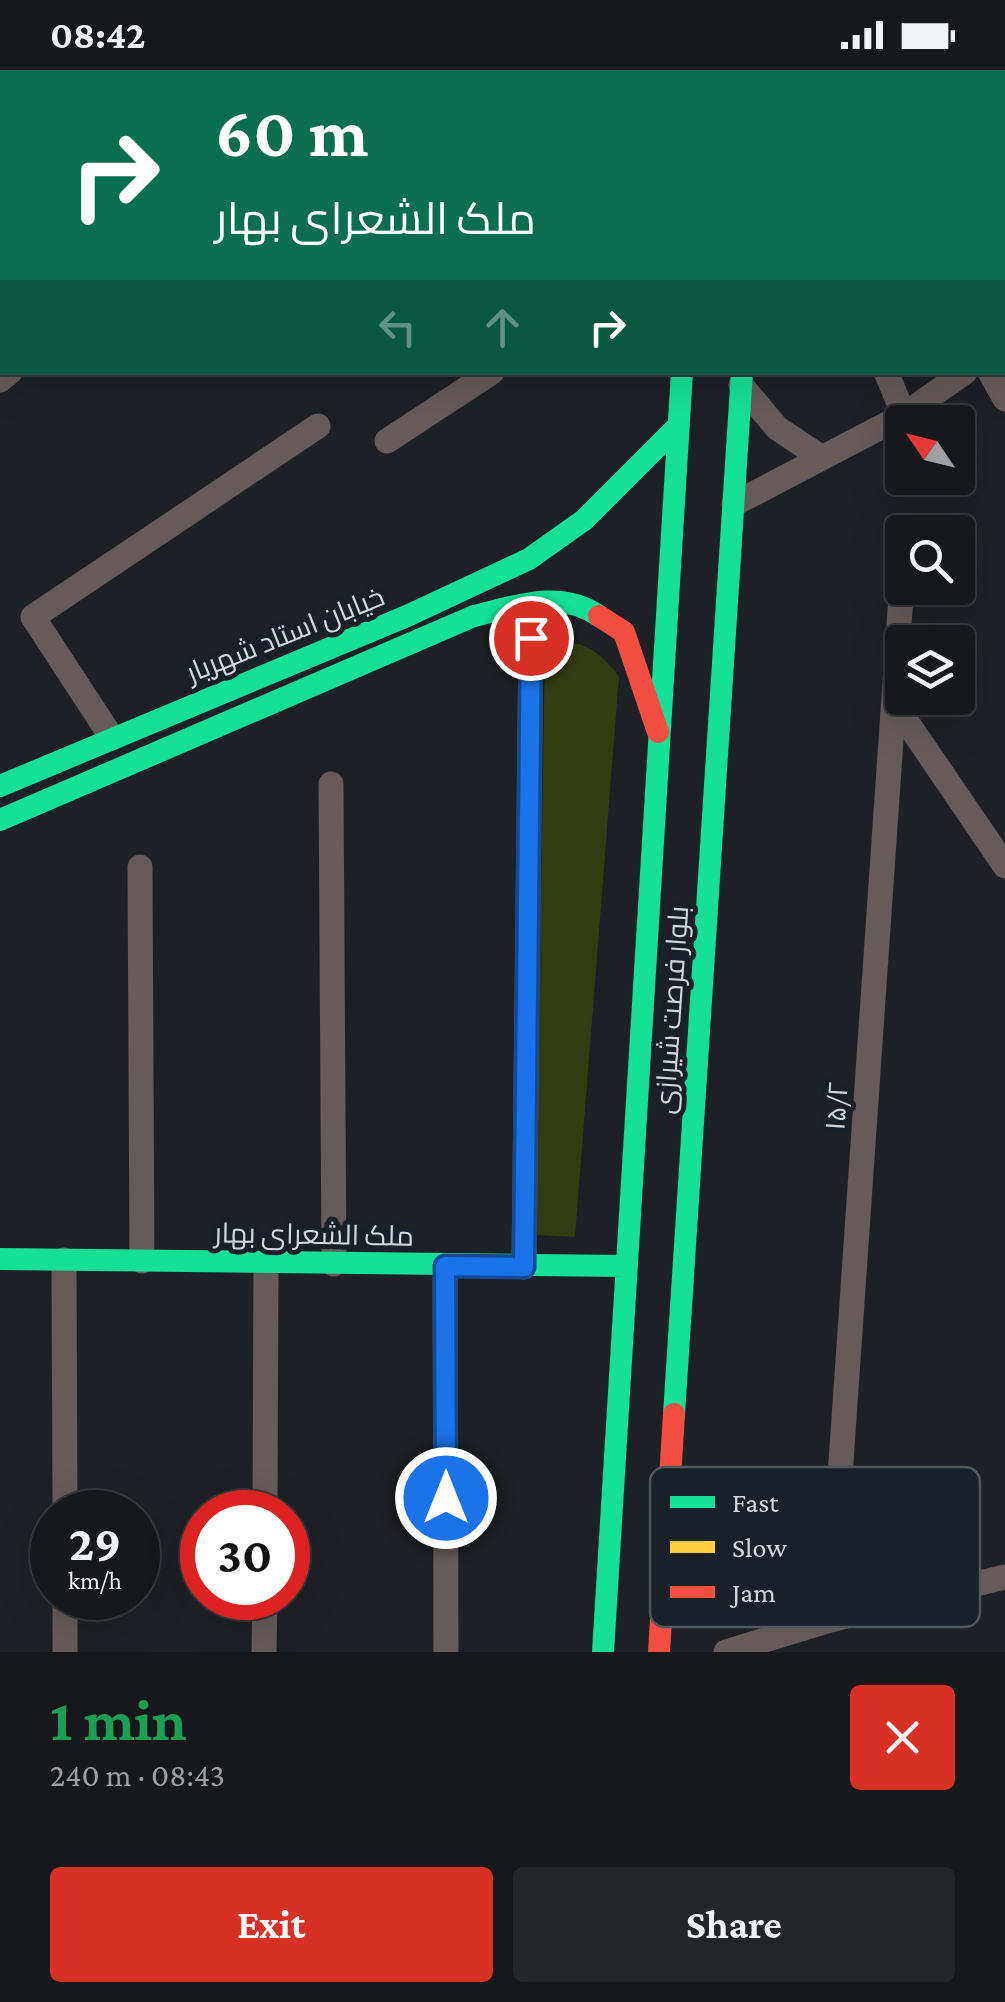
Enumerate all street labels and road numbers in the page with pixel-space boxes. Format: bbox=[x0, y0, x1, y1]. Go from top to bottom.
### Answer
street label: خیابان استاد شهریار bbox=[180, 581, 389, 690]
street label: بلوار فرصت شیرازی bbox=[649, 905, 695, 1115]
street label: ۱۵/۲ bbox=[819, 1081, 854, 1131]
street label: ملک الشعرای بهار bbox=[212, 1217, 414, 1253]

